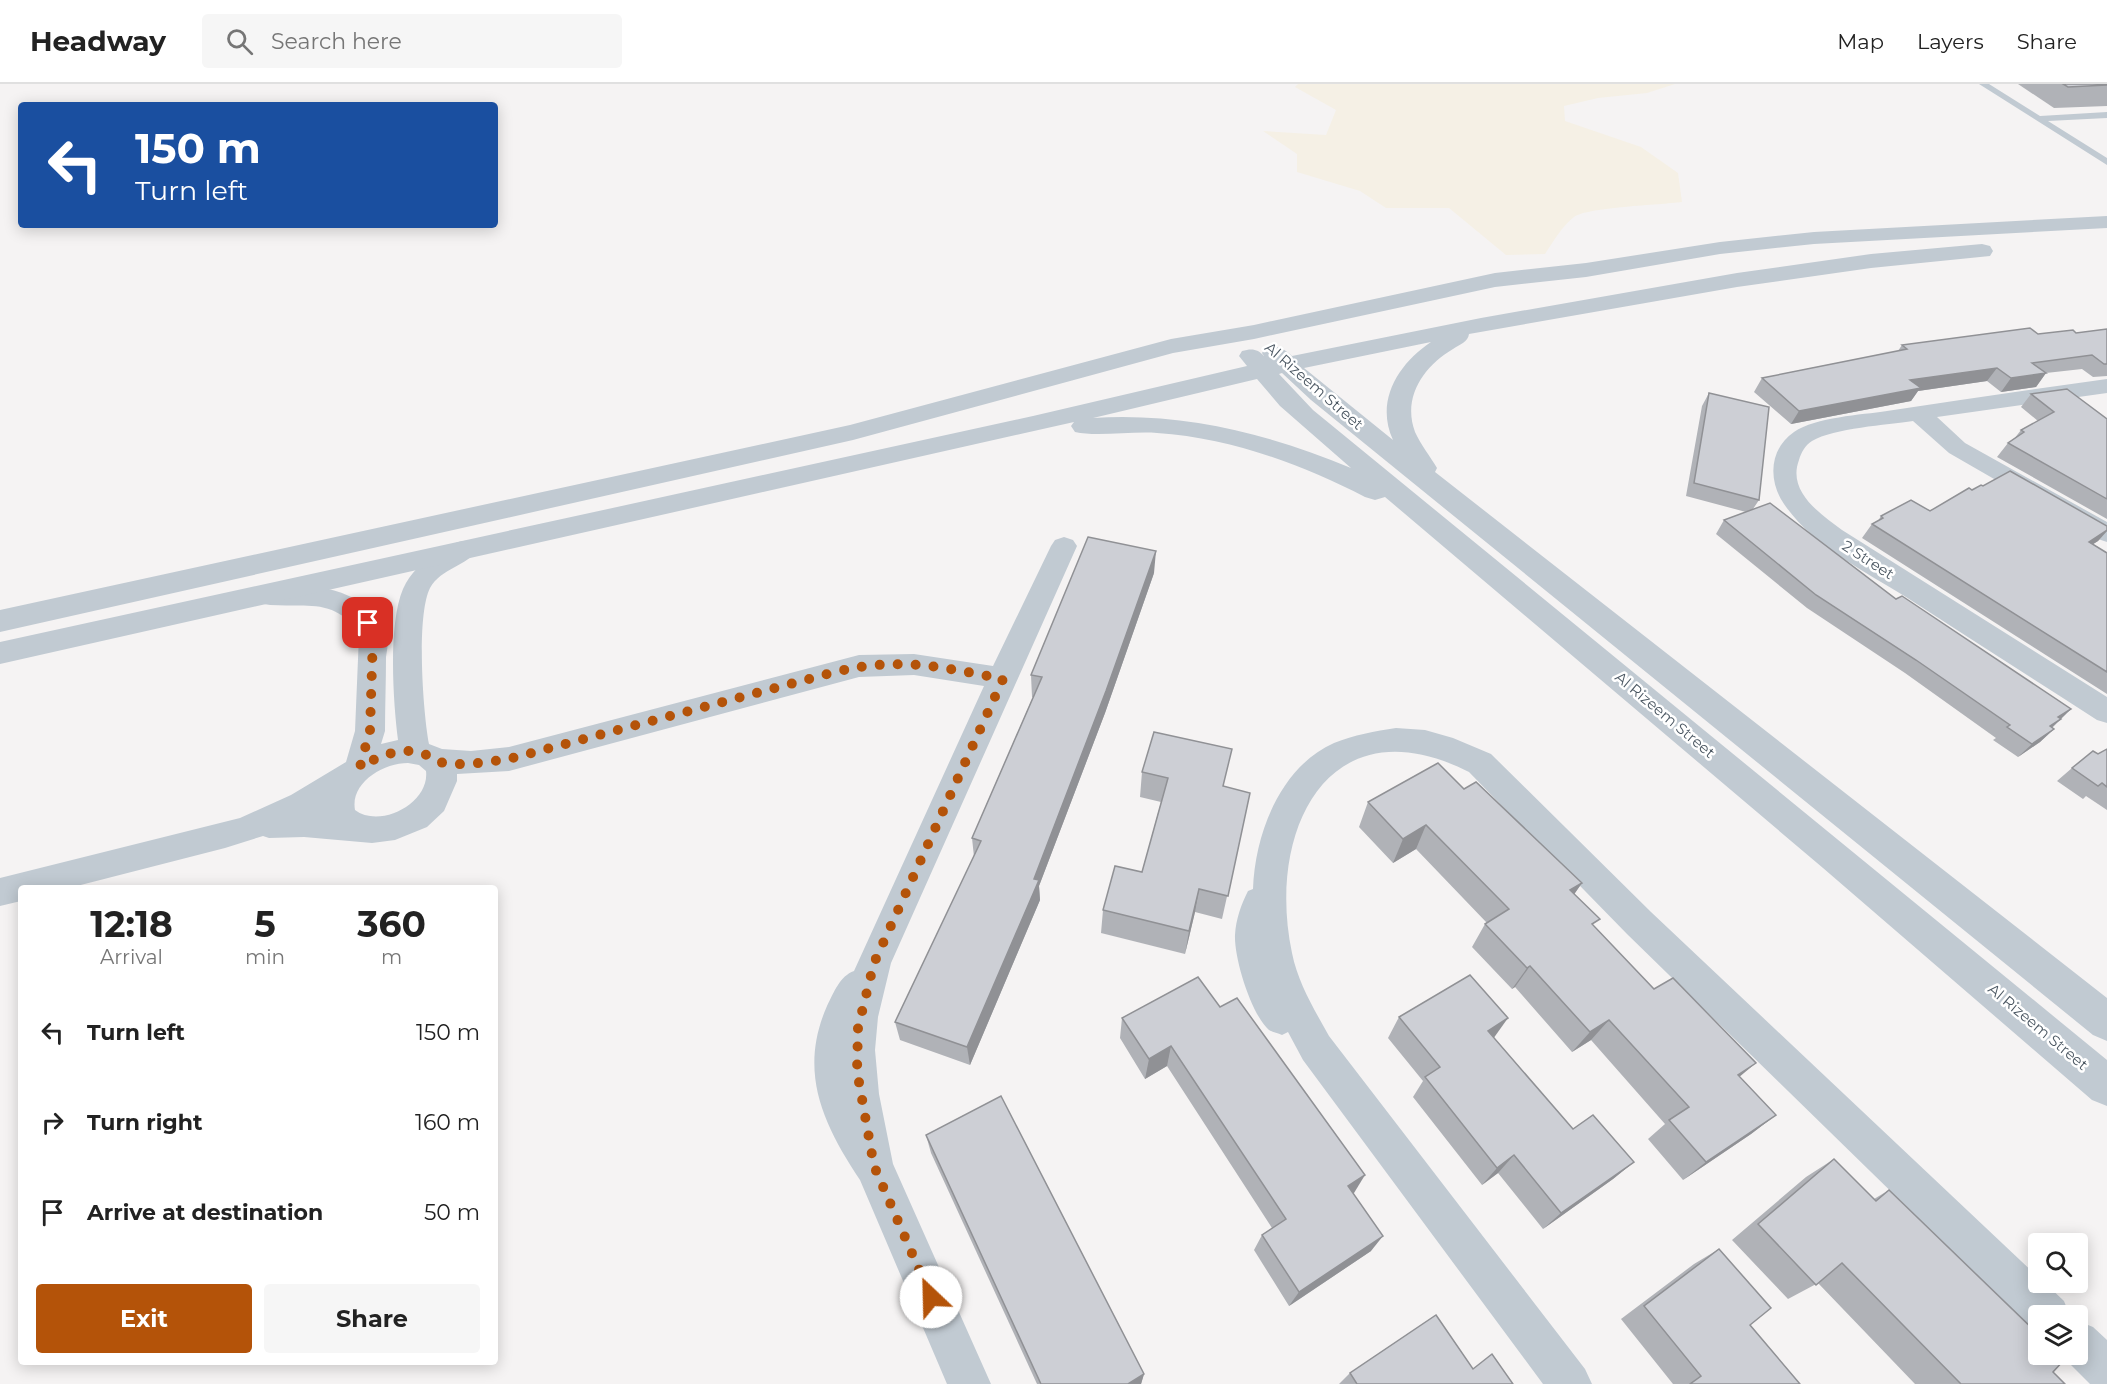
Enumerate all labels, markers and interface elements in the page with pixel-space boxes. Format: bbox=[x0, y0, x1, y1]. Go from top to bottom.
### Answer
search box bbox=[202, 14, 622, 68]
text: Headway bbox=[30, 24, 166, 58]
icon: search bbox=[223, 25, 256, 58]
text: Search here bbox=[271, 28, 402, 55]
text: Map bbox=[1837, 29, 1884, 54]
text: Layers bbox=[1917, 29, 1984, 54]
text: Share bbox=[2017, 29, 2077, 54]
text: 150 m bbox=[135, 122, 261, 174]
icon: left bbox=[36, 126, 114, 204]
text: Turn left bbox=[135, 174, 248, 207]
street label: Al Rizeem Street bbox=[1261, 338, 1368, 434]
street label: 2 Street bbox=[1839, 536, 1898, 583]
pin bbox=[342, 597, 393, 648]
icon: arrive bbox=[351, 606, 384, 639]
street label: Al Rizeem Street bbox=[1612, 667, 1719, 762]
text: 12:18 bbox=[90, 902, 173, 946]
text: 5 bbox=[254, 902, 276, 946]
text: 360 bbox=[357, 902, 426, 946]
text: Arrival bbox=[100, 945, 163, 969]
text: min bbox=[245, 945, 285, 969]
text: m bbox=[381, 945, 402, 969]
street label: Al Rizeem Street bbox=[1985, 979, 2092, 1074]
icon: left bbox=[36, 1016, 69, 1049]
text: Turn left bbox=[87, 1019, 185, 1046]
text: 150 m bbox=[416, 1019, 480, 1046]
icon: right bbox=[36, 1106, 69, 1139]
text: Turn right bbox=[87, 1109, 202, 1136]
text: 160 m bbox=[415, 1109, 480, 1136]
icon: arrive bbox=[36, 1196, 69, 1229]
text: Arrive at destination bbox=[87, 1199, 323, 1226]
text: 50 m bbox=[424, 1199, 480, 1226]
map controls bbox=[2028, 1233, 2088, 1365]
button: search bbox=[2028, 1233, 2088, 1293]
position arrow bbox=[899, 1265, 963, 1329]
button: Exit bbox=[36, 1284, 252, 1353]
button: Share bbox=[264, 1284, 480, 1353]
button: layers bbox=[2028, 1305, 2088, 1365]

